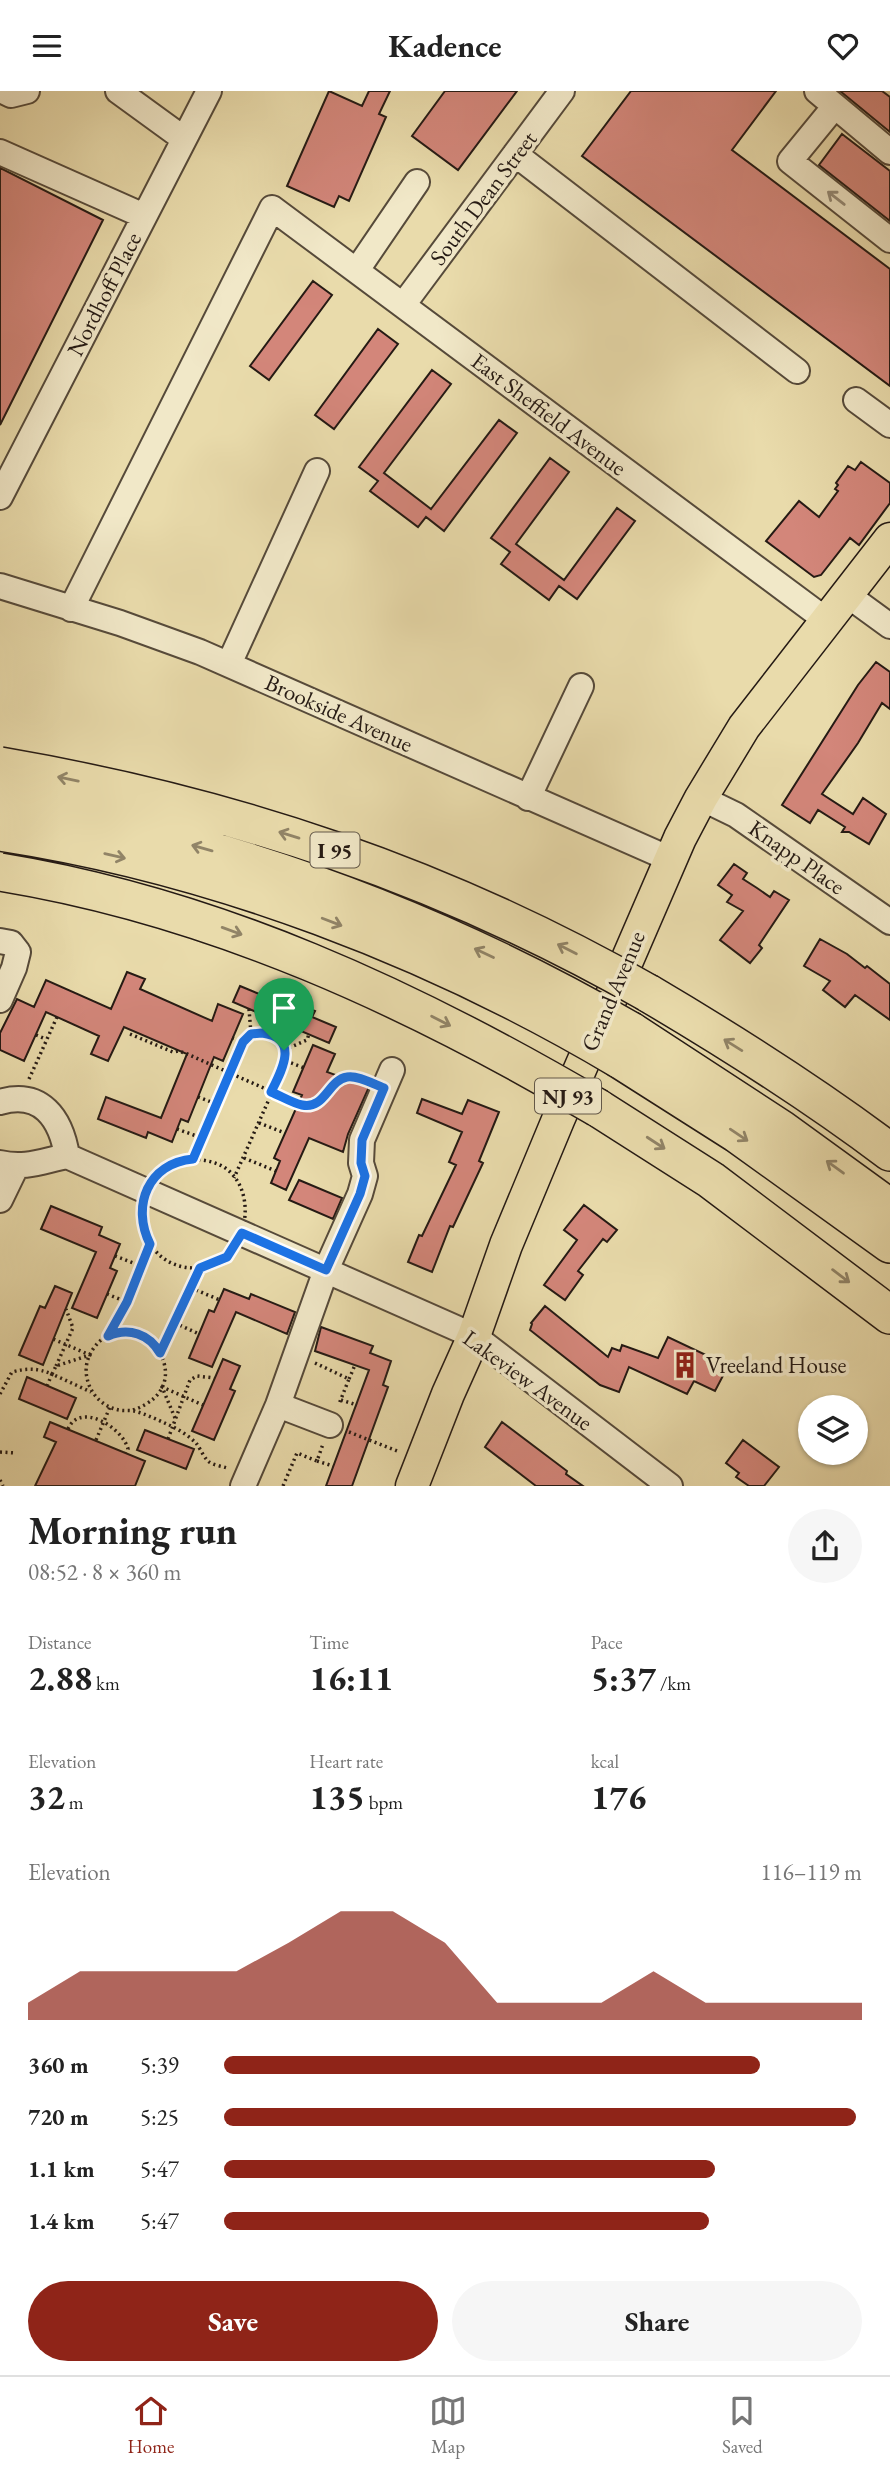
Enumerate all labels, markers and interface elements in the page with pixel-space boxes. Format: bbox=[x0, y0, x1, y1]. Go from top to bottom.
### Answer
text: Kadence bbox=[388, 25, 502, 67]
icon: menu bbox=[28, 27, 66, 65]
icon: heart bbox=[824, 27, 862, 65]
street label: South Dean Street bbox=[423, 124, 544, 271]
one-way arrow bbox=[828, 191, 846, 206]
street label: Nordhoff Place bbox=[60, 227, 148, 361]
street label: East Sheffield Avenue bbox=[465, 346, 633, 482]
street label: Brookside Avenue bbox=[260, 667, 418, 759]
one-way arrow bbox=[57, 771, 80, 785]
street label: Knapp Place bbox=[743, 813, 851, 901]
one-way arrow bbox=[278, 828, 300, 840]
road number: I 95 bbox=[310, 833, 360, 867]
one-way arrow bbox=[192, 841, 214, 854]
one-way arrow bbox=[103, 850, 126, 863]
one-way arrow bbox=[321, 916, 343, 929]
one-way arrow bbox=[221, 925, 243, 938]
street label: Grand Avenue bbox=[574, 926, 652, 1056]
one-way arrow bbox=[557, 941, 578, 955]
one-way arrow bbox=[474, 946, 495, 959]
pin bbox=[254, 978, 314, 1050]
icon: arrive bbox=[265, 989, 303, 1027]
one-way arrow bbox=[430, 1014, 451, 1028]
one-way arrow bbox=[723, 1037, 743, 1051]
road number: NJ 93 bbox=[535, 1079, 601, 1114]
one-way arrow bbox=[729, 1128, 748, 1142]
one-way arrow bbox=[646, 1137, 666, 1151]
one-way arrow bbox=[826, 1160, 845, 1175]
one-way arrow bbox=[831, 1269, 850, 1284]
street label: Lakeview Avenue bbox=[457, 1323, 599, 1437]
building icon: Vreeland House bbox=[670, 1350, 700, 1380]
place label: Vreeland House bbox=[706, 1350, 846, 1380]
map controls bbox=[798, 1395, 868, 1465]
button: layers bbox=[798, 1395, 868, 1465]
text: Morning run bbox=[28, 1506, 237, 1555]
button: share bbox=[788, 1509, 862, 1583]
text: 08:52 · 8 × 360 m bbox=[28, 1557, 181, 1587]
text: Distance bbox=[28, 1630, 91, 1655]
text: Time bbox=[309, 1630, 349, 1655]
text: Pace bbox=[591, 1630, 623, 1655]
text: 2.88 bbox=[28, 1655, 92, 1700]
text: 16:11 bbox=[309, 1655, 393, 1700]
text: 5:37 bbox=[591, 1655, 656, 1700]
text: km bbox=[92, 1671, 120, 1696]
text: /km bbox=[656, 1671, 691, 1696]
text: Elevation bbox=[28, 1749, 96, 1774]
text: Heart rate bbox=[309, 1749, 383, 1774]
text: kcal bbox=[591, 1749, 619, 1774]
text: 32 bbox=[28, 1774, 65, 1819]
text: 135 bbox=[309, 1774, 365, 1819]
text: 176 bbox=[591, 1774, 646, 1819]
text: m bbox=[65, 1790, 84, 1815]
text: bpm bbox=[365, 1790, 403, 1815]
text: Elevation bbox=[28, 1857, 111, 1887]
text: 116–119 m bbox=[761, 1857, 862, 1887]
text: 360 m bbox=[28, 2050, 89, 2080]
text: 5:39 bbox=[140, 2050, 179, 2080]
text: 720 m bbox=[28, 2102, 89, 2132]
text: 5:25 bbox=[140, 2102, 179, 2132]
text: 1.1 km bbox=[28, 2154, 95, 2184]
text: 5:47 bbox=[140, 2154, 179, 2184]
text: 1.4 km bbox=[28, 2206, 95, 2236]
text: 5:47 bbox=[140, 2206, 179, 2236]
button: Save bbox=[28, 2281, 438, 2361]
button: Share bbox=[452, 2281, 862, 2361]
tab: Home bbox=[127, 2392, 174, 2459]
tab: Map bbox=[429, 2392, 467, 2459]
tab: Saved bbox=[722, 2392, 763, 2459]

